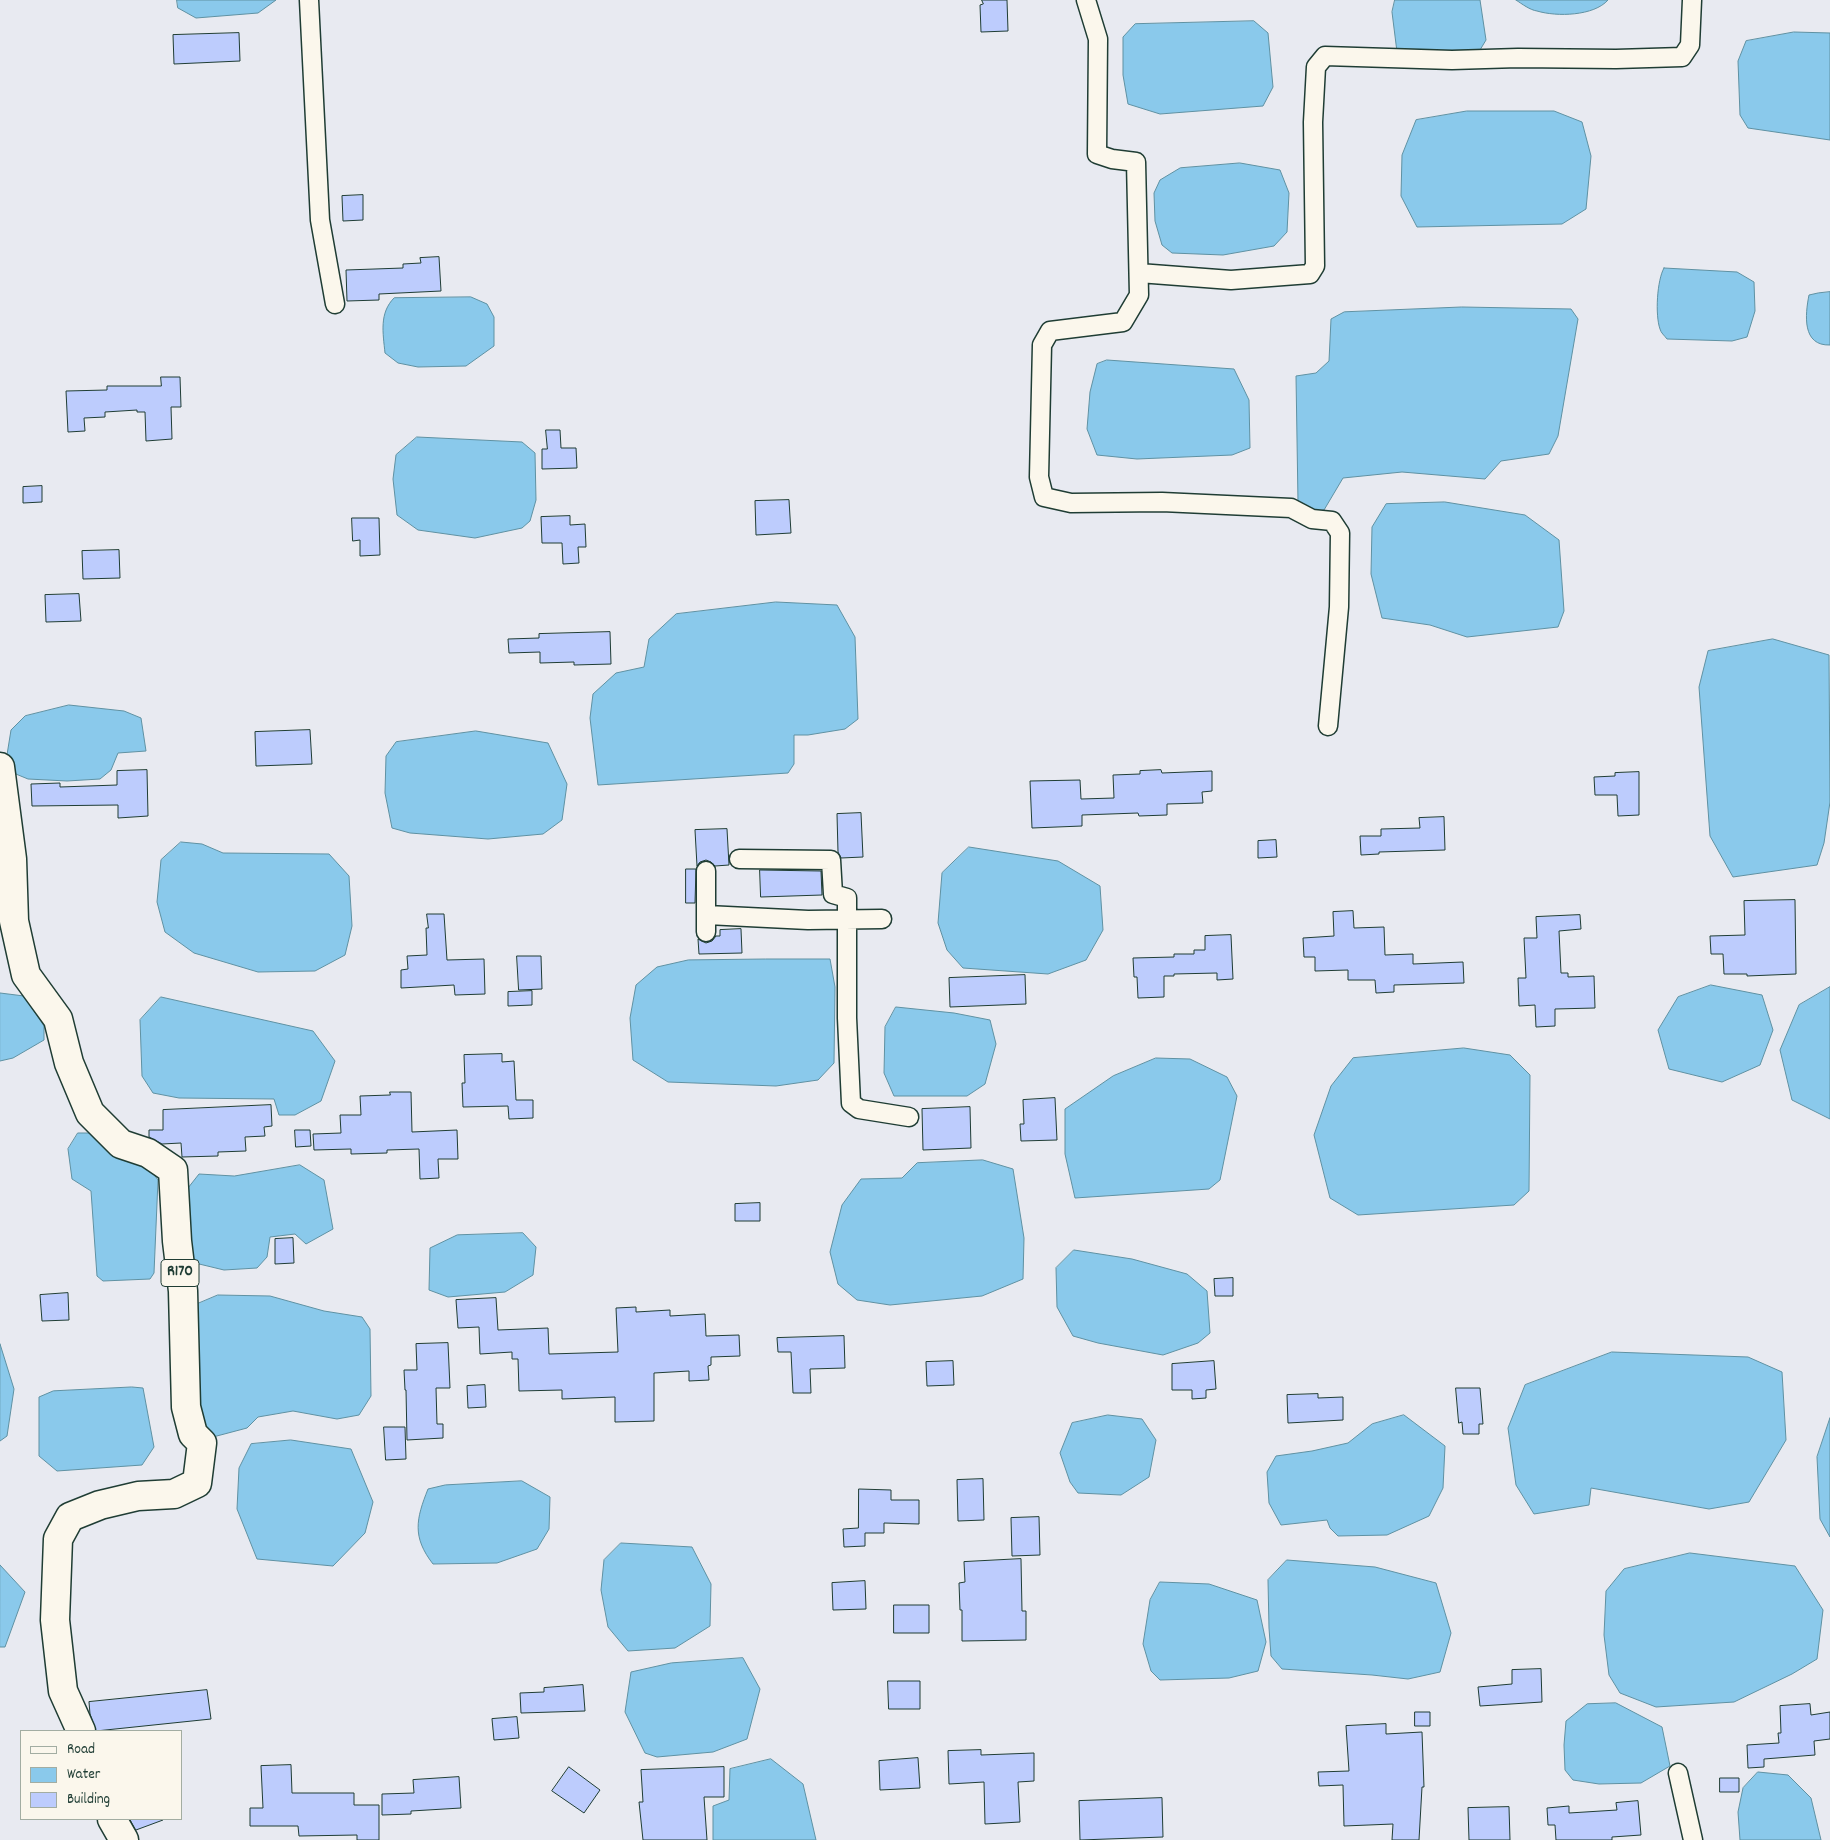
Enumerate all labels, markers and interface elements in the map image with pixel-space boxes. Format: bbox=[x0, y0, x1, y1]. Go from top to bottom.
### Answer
road number: R170 bbox=[161, 1260, 199, 1286]
legend bbox=[20, 1730, 182, 1820]
text: Road bbox=[67, 1739, 95, 1761]
text: Water bbox=[67, 1764, 100, 1786]
text: Building bbox=[67, 1789, 110, 1811]

